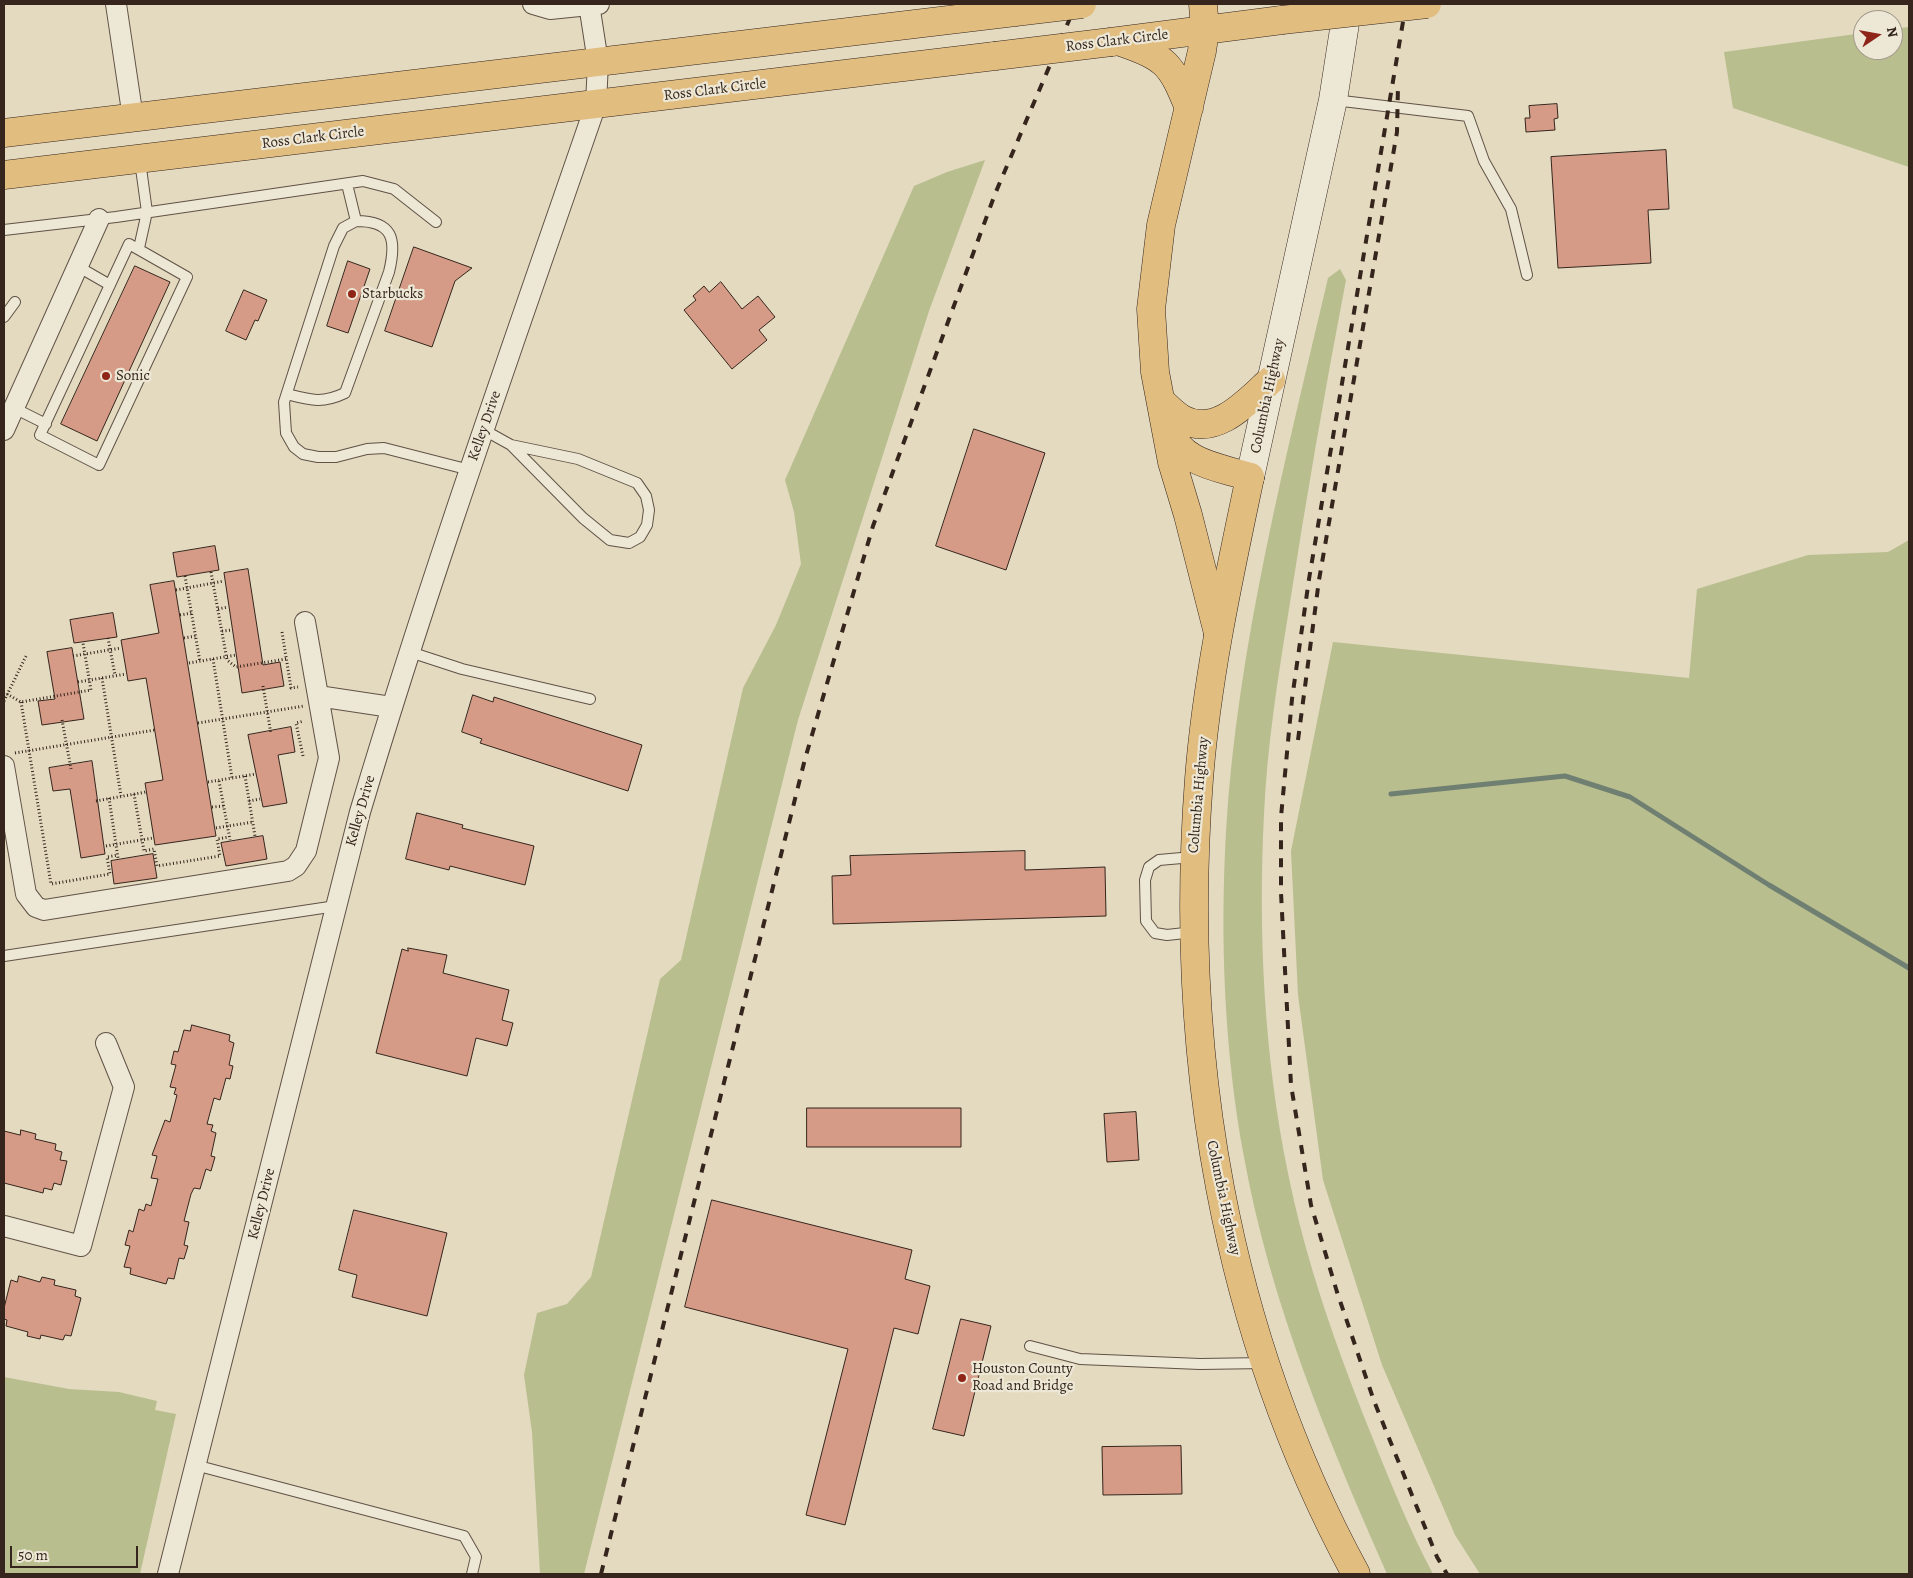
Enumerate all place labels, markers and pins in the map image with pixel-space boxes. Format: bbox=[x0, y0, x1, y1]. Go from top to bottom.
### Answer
place label: Starbucks bbox=[362, 285, 423, 303]
marker: Starbucks bbox=[346, 288, 358, 300]
place label: Sonic bbox=[116, 367, 150, 385]
marker: Sonic bbox=[100, 370, 112, 382]
place label: Houston County Road and Bridge bbox=[972, 1360, 1074, 1395]
marker: Houston County Road and Bridge bbox=[956, 1372, 968, 1384]

